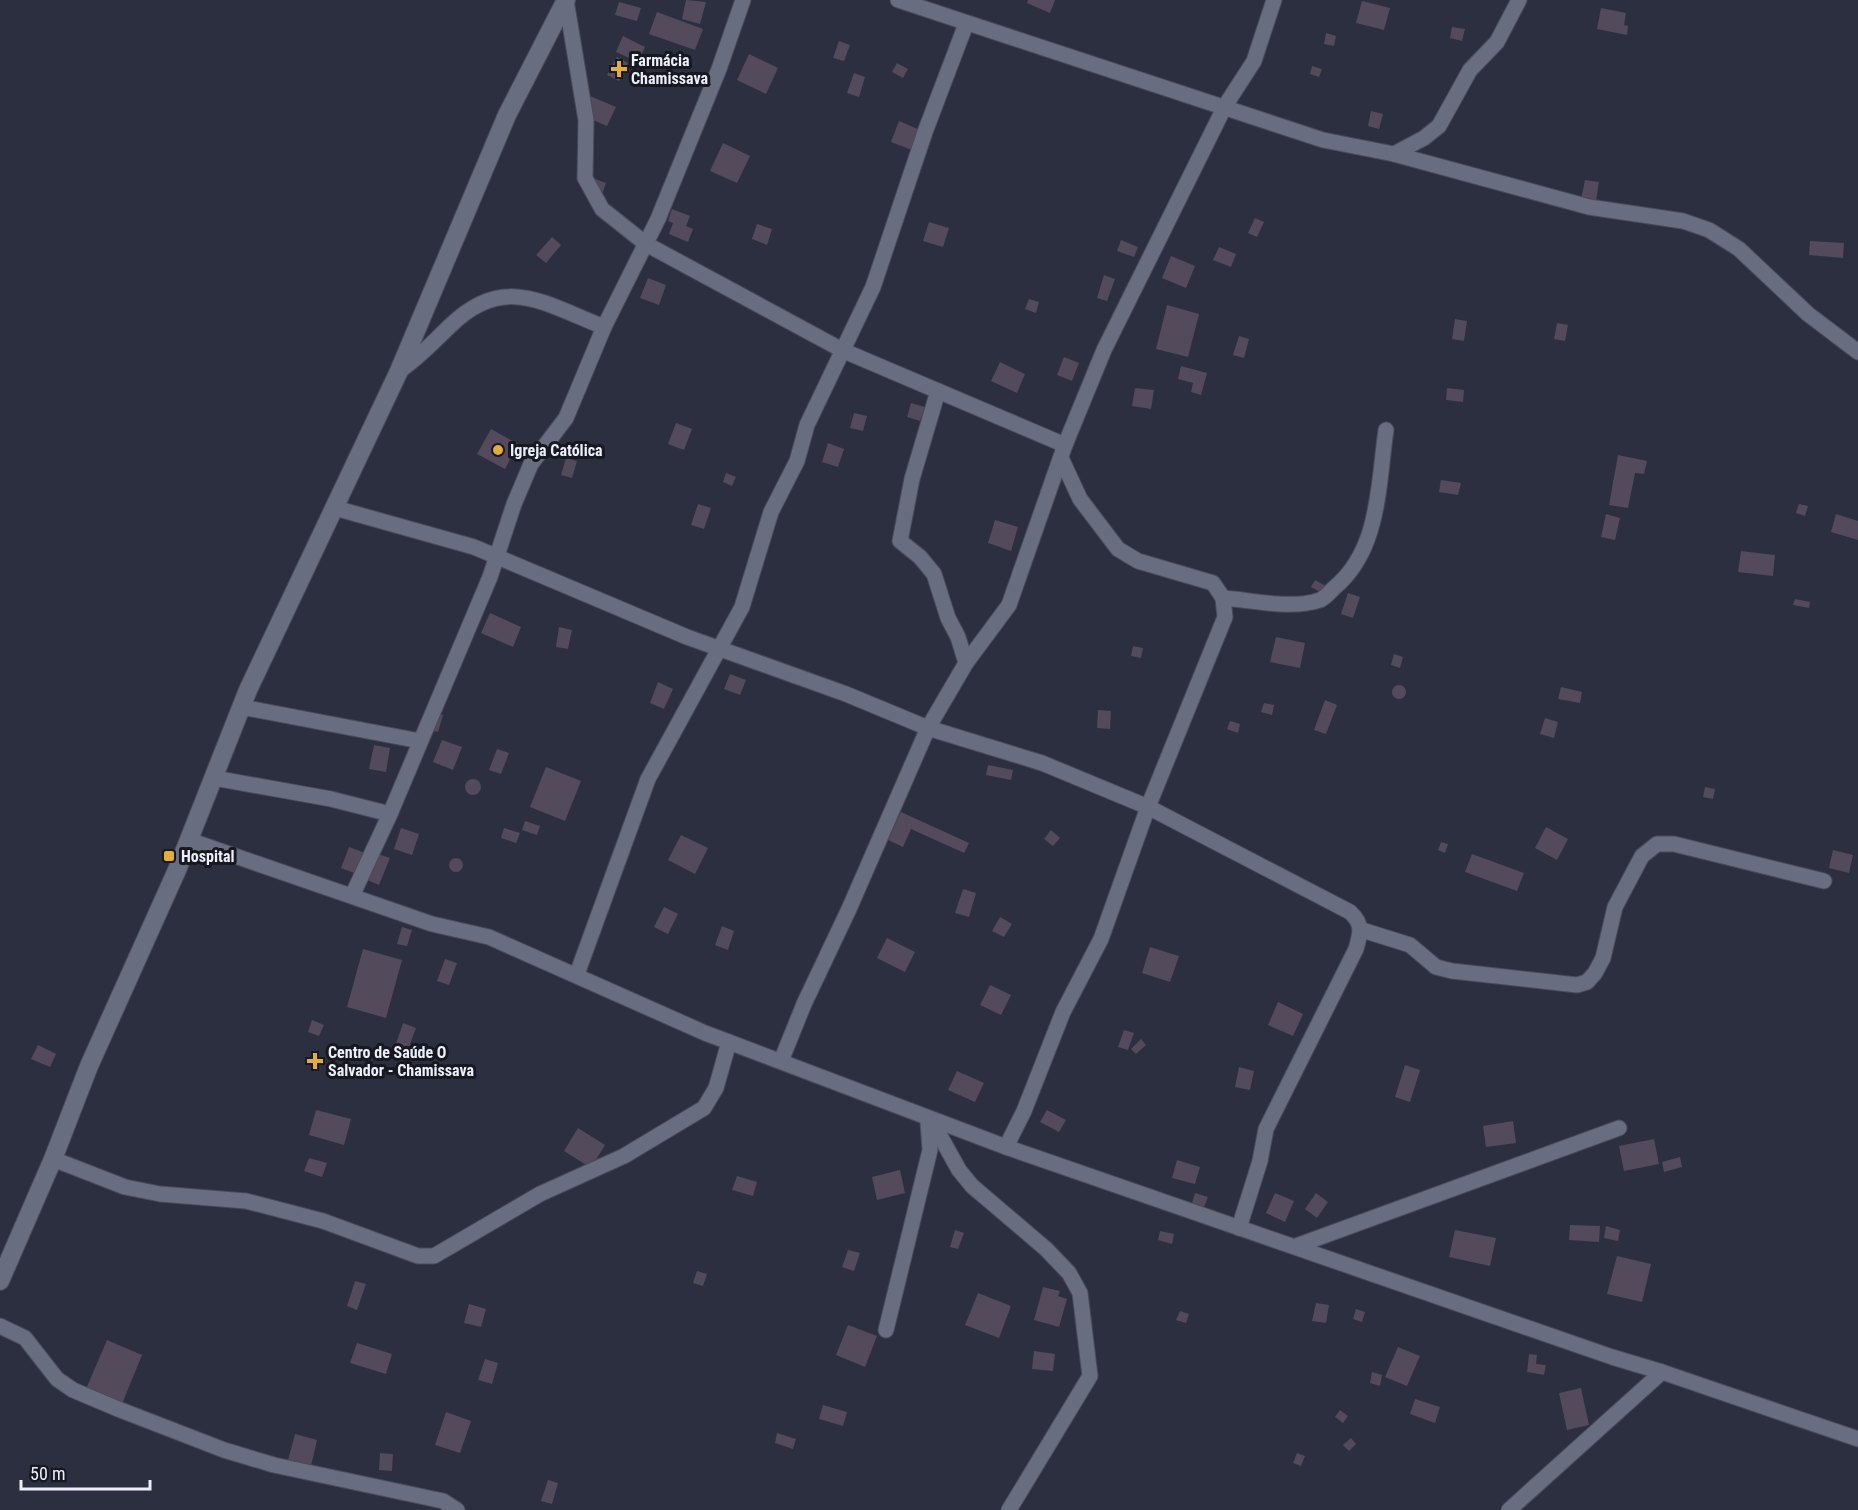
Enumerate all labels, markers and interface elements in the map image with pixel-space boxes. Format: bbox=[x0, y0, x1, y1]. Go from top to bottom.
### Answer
place label: Farmácia Chamissava bbox=[631, 51, 708, 88]
marker: Farmácia Chamissava bbox=[612, 62, 626, 76]
place label: Igreja Católica bbox=[510, 441, 603, 460]
marker: Igreja Católica bbox=[491, 443, 505, 457]
place label: Hospital bbox=[181, 847, 234, 866]
marker: Hospital bbox=[162, 849, 176, 863]
place label: Centro de Saúde O Salvador - Chamissava bbox=[328, 1043, 475, 1080]
marker: Centro de Saúde O Salvador - Chamissava bbox=[306, 1052, 324, 1070]
scale bar bbox=[21, 1453, 150, 1491]
text: 50 m bbox=[30, 1463, 65, 1484]

